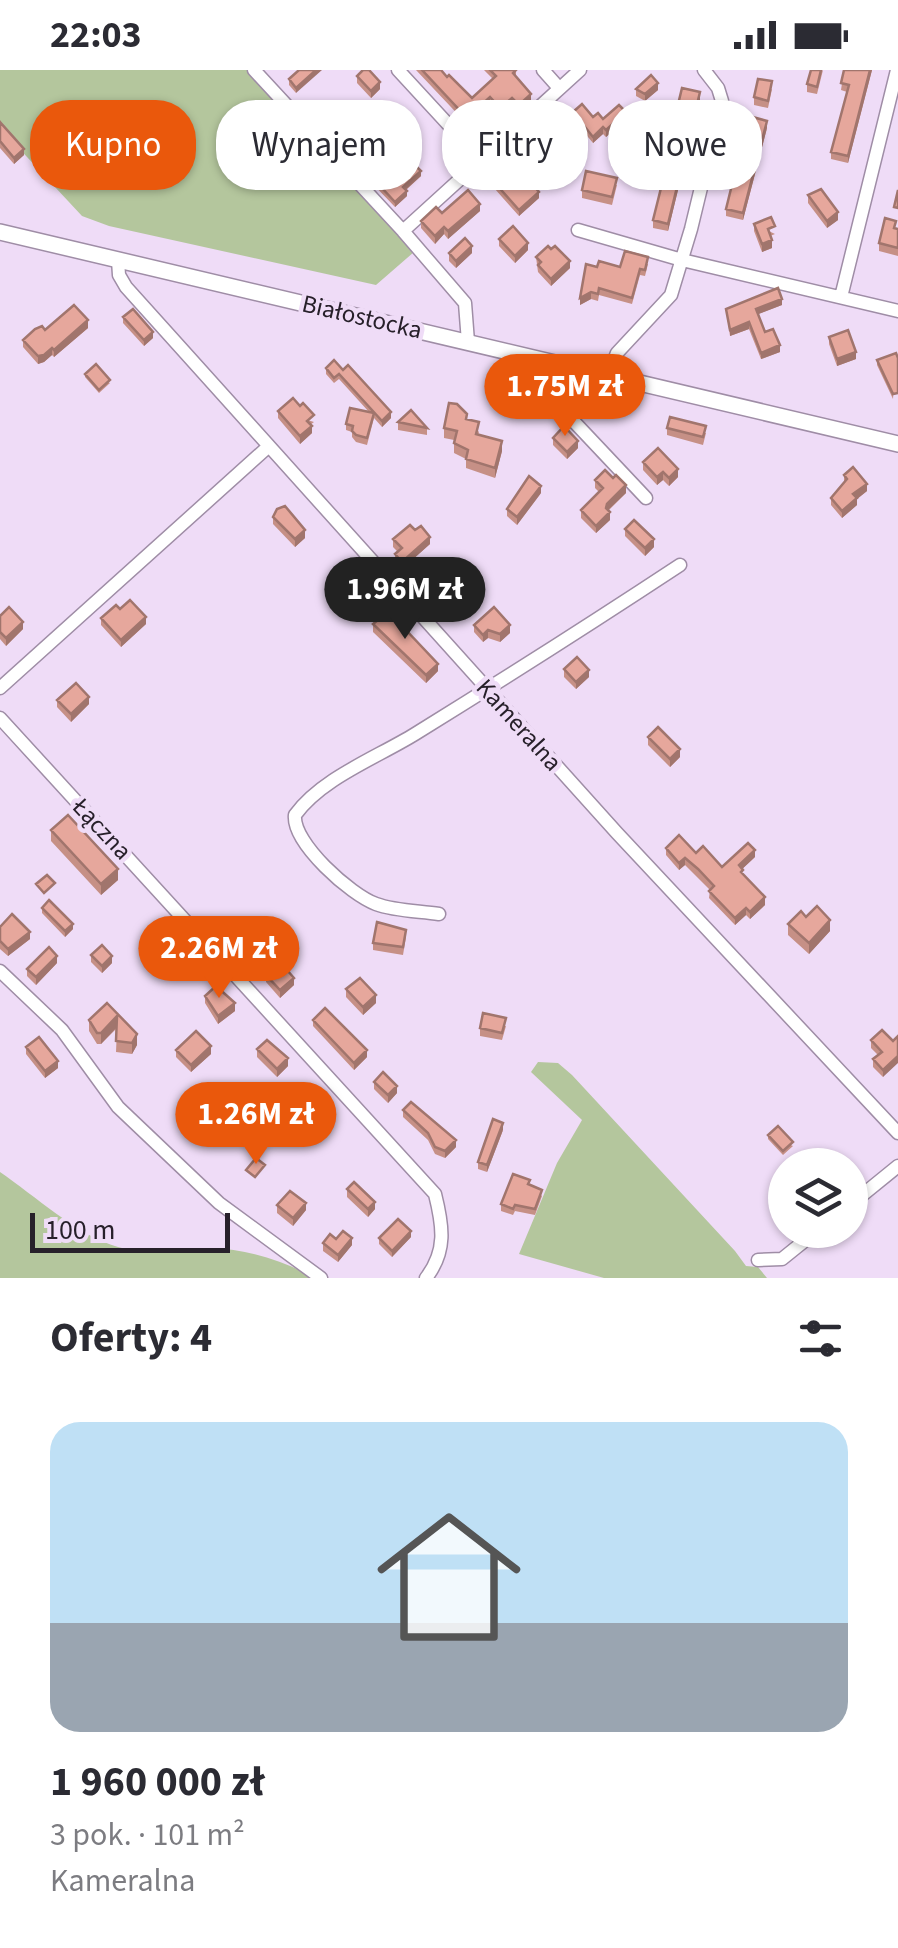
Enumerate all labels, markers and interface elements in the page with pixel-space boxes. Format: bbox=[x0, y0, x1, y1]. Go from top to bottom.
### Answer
text: 22:03 bbox=[50, 8, 142, 62]
chip: Kupno bbox=[30, 100, 196, 190]
chip: Wynajem bbox=[216, 100, 422, 190]
chip: Filtry bbox=[442, 100, 588, 190]
chip: Nowe bbox=[608, 100, 762, 190]
street label: Białostocka bbox=[298, 286, 426, 348]
pin: 1.75M zł bbox=[462, 354, 668, 439]
text: 1.75M zł bbox=[506, 363, 624, 409]
pin: 1.96M zł bbox=[302, 557, 508, 642]
text: 1.96M zł bbox=[346, 566, 464, 612]
street label: Kameralna bbox=[468, 671, 570, 779]
street label: Łączna bbox=[63, 789, 140, 868]
pin: 2.26M zł bbox=[116, 916, 322, 1001]
text: 2.26M zł bbox=[160, 925, 278, 971]
pin: 1.26M zł bbox=[153, 1082, 359, 1167]
text: 1.26M zł bbox=[197, 1091, 315, 1137]
map controls bbox=[768, 1148, 868, 1248]
button: layers bbox=[768, 1148, 868, 1248]
scale bar bbox=[30, 1208, 230, 1252]
text: 100 m bbox=[45, 1210, 116, 1250]
text: Oferty: 4 bbox=[50, 1308, 212, 1368]
icon: filters bbox=[793, 1311, 848, 1366]
icon: home bbox=[359, 1487, 539, 1667]
text: 1 960 000 zł bbox=[50, 1752, 265, 1812]
text: 3 pok. · 101 m² bbox=[50, 1812, 245, 1858]
text: Kameralna bbox=[50, 1858, 195, 1904]

